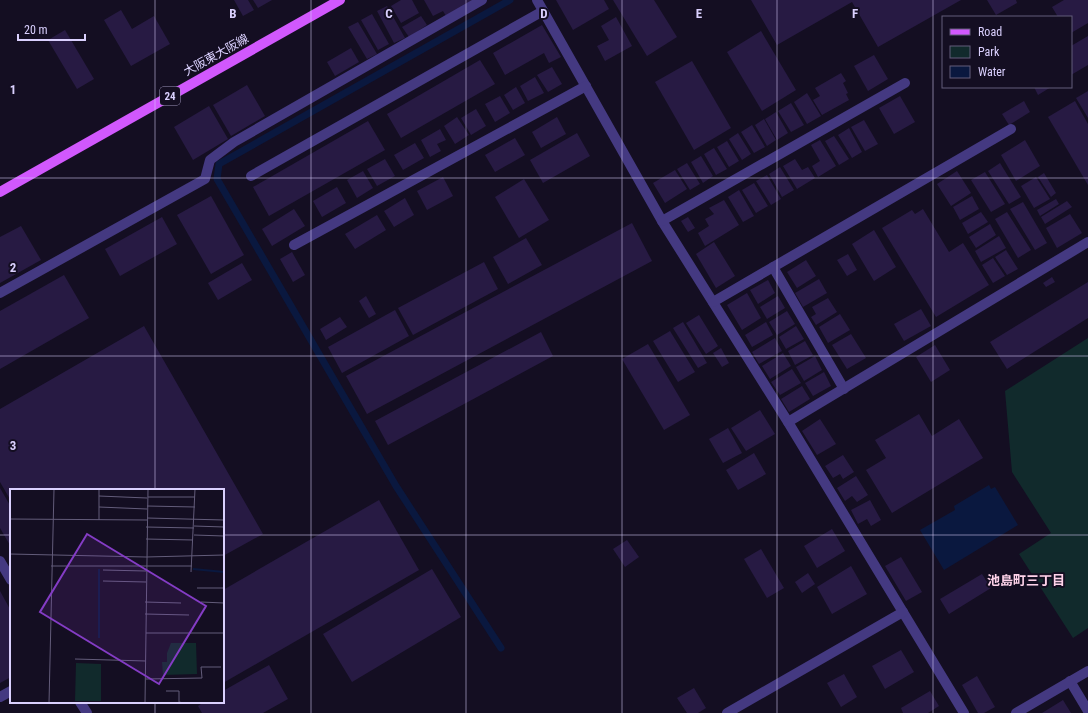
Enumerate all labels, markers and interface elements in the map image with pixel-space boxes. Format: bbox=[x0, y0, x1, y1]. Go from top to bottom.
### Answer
text: B bbox=[229, 6, 237, 21]
text: C bbox=[385, 6, 393, 21]
text: D bbox=[540, 6, 548, 21]
text: E bbox=[696, 6, 703, 21]
text: F bbox=[852, 6, 858, 21]
scale bar bbox=[18, 16, 85, 42]
legend bbox=[942, 16, 1072, 88]
text: 20 m bbox=[24, 23, 48, 37]
text: Road bbox=[978, 25, 1002, 39]
street label: 大阪東大阪線 bbox=[181, 31, 251, 79]
text: Park bbox=[978, 45, 1000, 59]
text: Water bbox=[978, 65, 1006, 79]
text: 1 bbox=[10, 82, 16, 97]
road number: 24 bbox=[160, 87, 180, 105]
text: 2 bbox=[10, 260, 17, 275]
text: 3 bbox=[10, 438, 16, 453]
inset map bbox=[10, 489, 224, 703]
district label: 池島町三丁目 bbox=[987, 573, 1065, 588]

